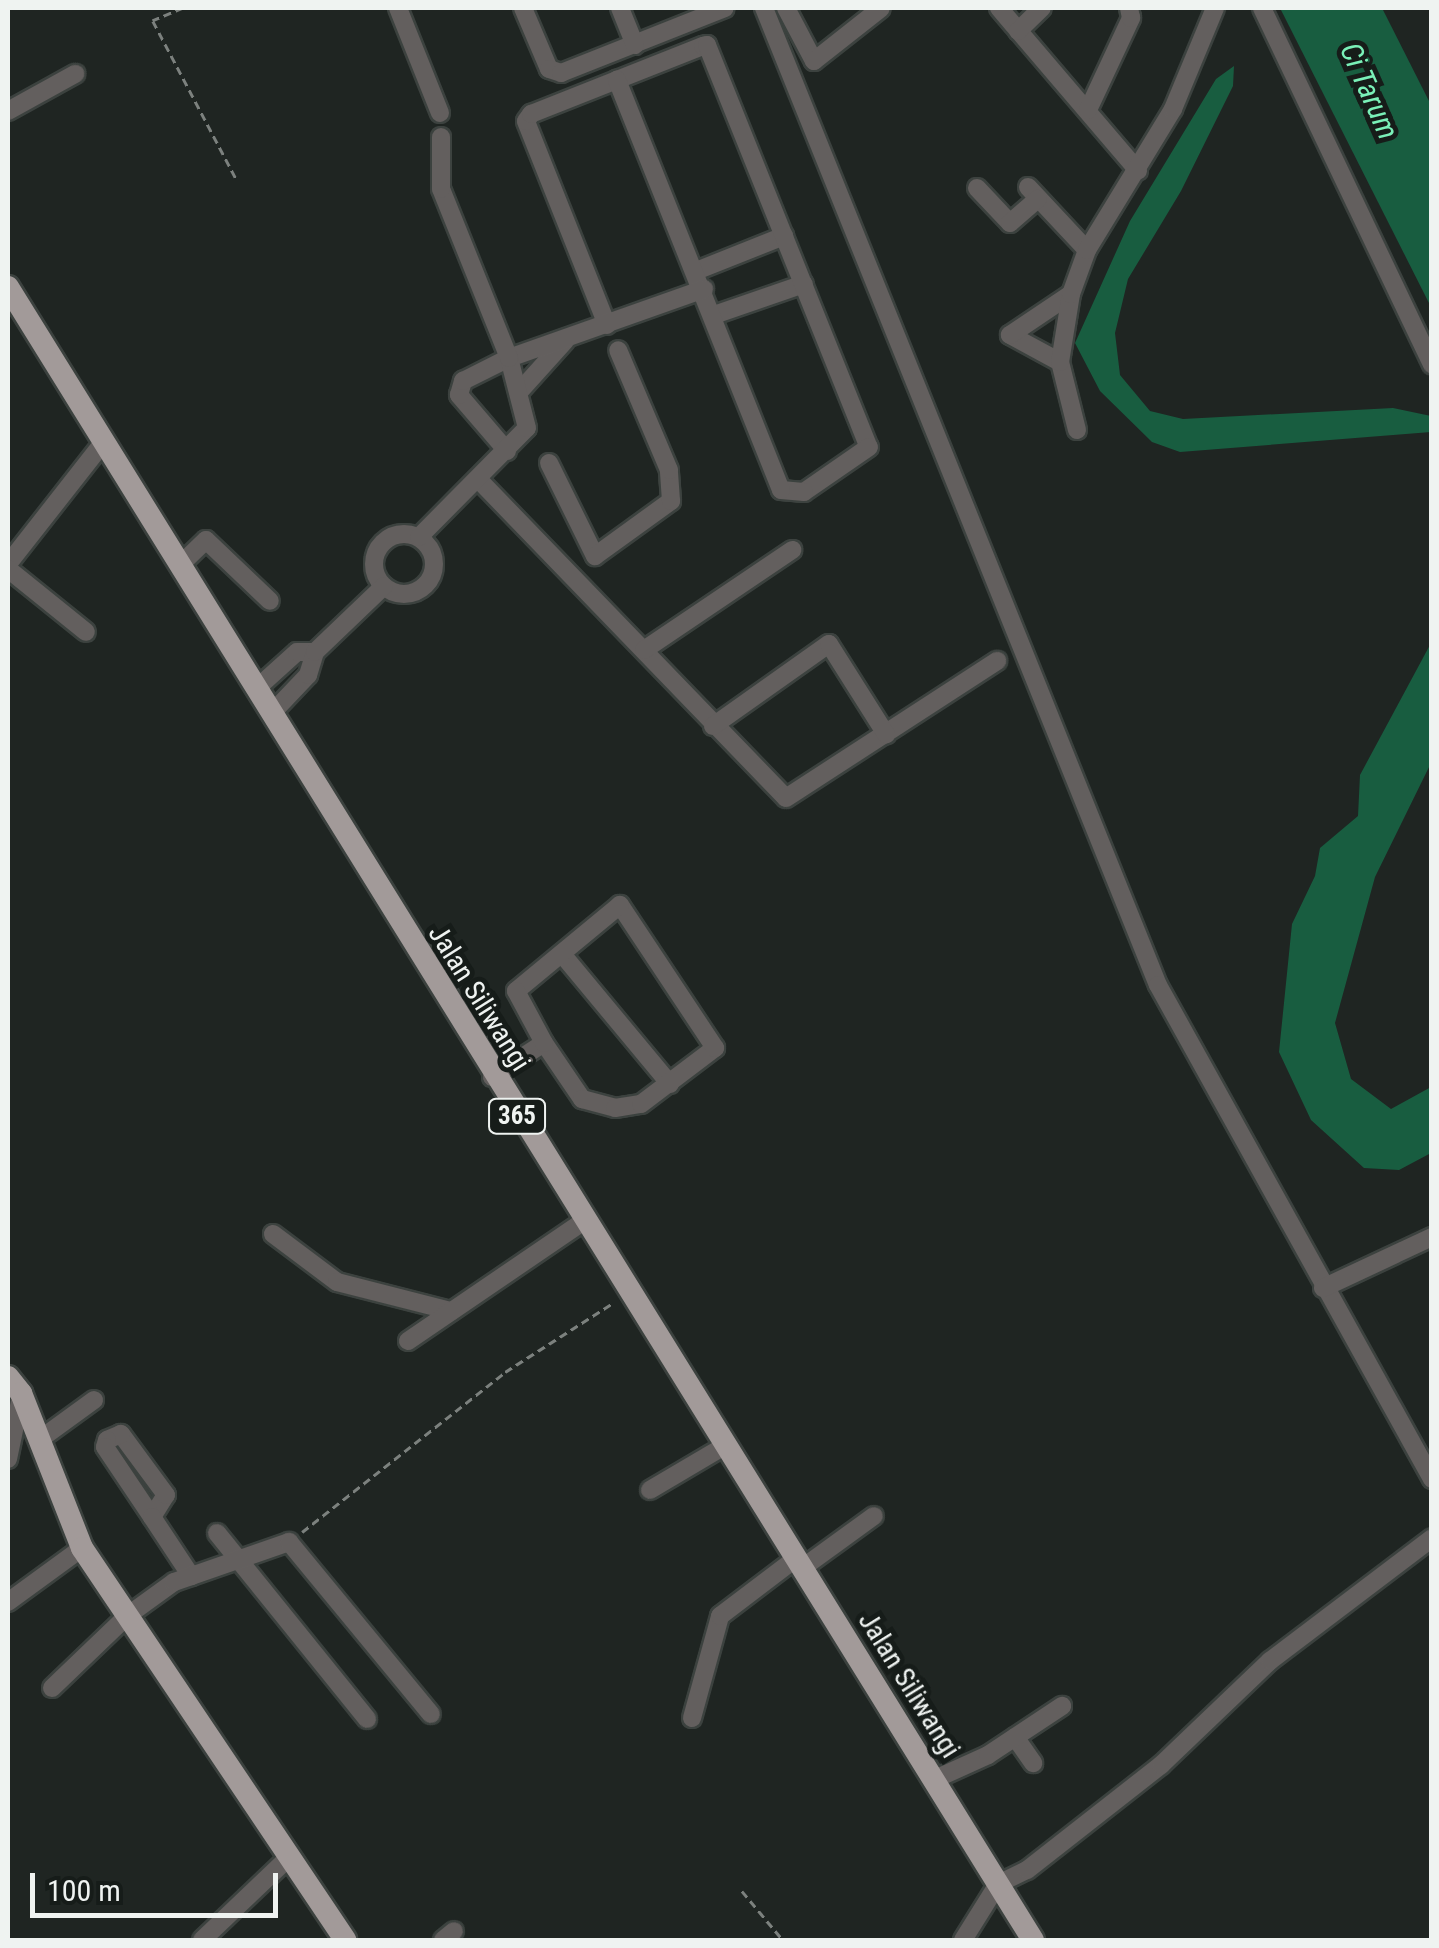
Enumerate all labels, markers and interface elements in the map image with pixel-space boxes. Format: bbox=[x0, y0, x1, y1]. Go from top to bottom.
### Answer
water label: Ci Tarum bbox=[1332, 37, 1406, 145]
street label: Jalan Siliwangi bbox=[421, 919, 537, 1077]
road number: 365 bbox=[487, 1096, 547, 1136]
street label: Jalan Siliwangi bbox=[851, 1606, 967, 1764]
scale bar bbox=[35, 1853, 282, 1915]
text: 100 m bbox=[47, 1873, 121, 1908]

